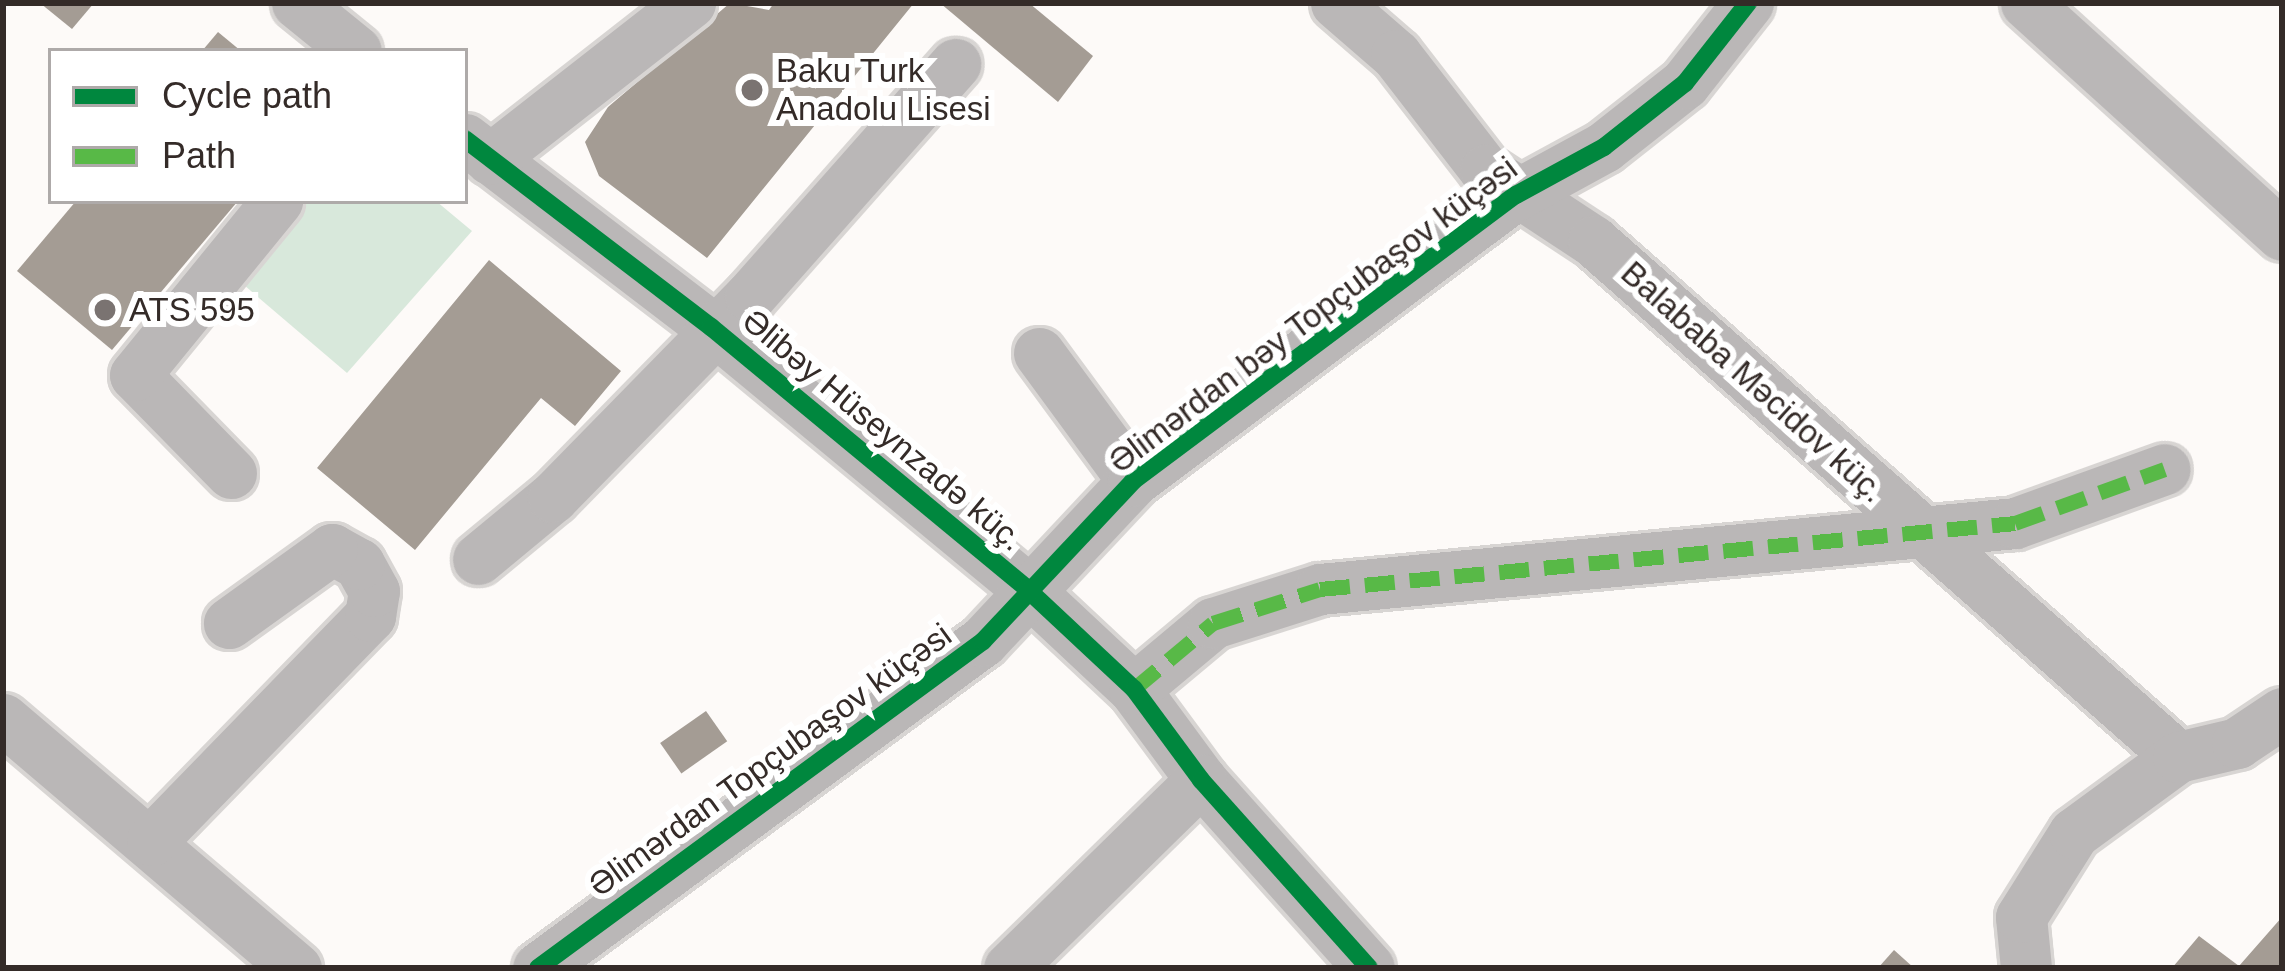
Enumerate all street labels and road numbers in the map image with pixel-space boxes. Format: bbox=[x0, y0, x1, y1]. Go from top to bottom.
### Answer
street label: Əlimərdan bəy Topçubaşov küçəsi bbox=[1101, 148, 1525, 482]
street label: Balababa Məcidov küç. bbox=[1613, 253, 1893, 511]
street label: Əlibəy Hüseynzadə küç. bbox=[734, 301, 1032, 559]
street label: Əlimərdan Topçubaşov küçəsi bbox=[581, 615, 959, 905]

